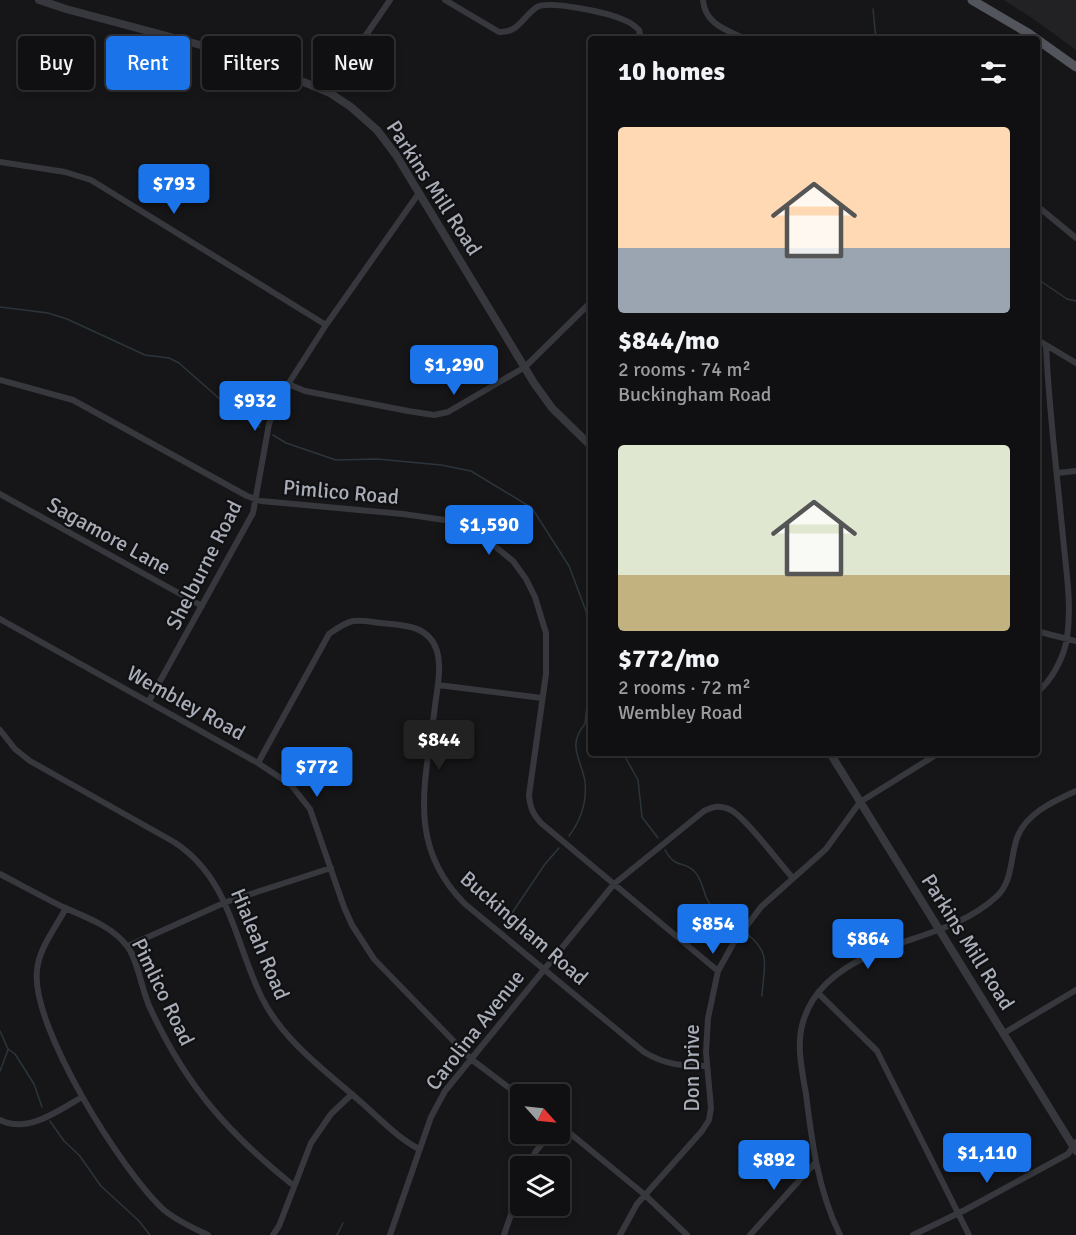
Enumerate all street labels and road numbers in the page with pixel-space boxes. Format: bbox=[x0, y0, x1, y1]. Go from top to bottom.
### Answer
street label: Parkins Mill Road bbox=[381, 116, 487, 260]
street label: Pimlico Road bbox=[282, 474, 400, 510]
street label: Sagamore Lane bbox=[43, 491, 175, 581]
street label: Shelburne Road bbox=[160, 496, 248, 634]
street label: Wembley Road bbox=[122, 660, 250, 746]
street label: Buckingham Road bbox=[455, 865, 593, 991]
street label: Parkins Mill Road bbox=[916, 869, 1020, 1015]
street label: Hialeah Road bbox=[225, 884, 295, 1004]
street label: Pimlico Road bbox=[126, 934, 200, 1050]
street label: Carolina Avenue bbox=[420, 965, 530, 1095]
street label: Don Drive bbox=[679, 1024, 705, 1112]

